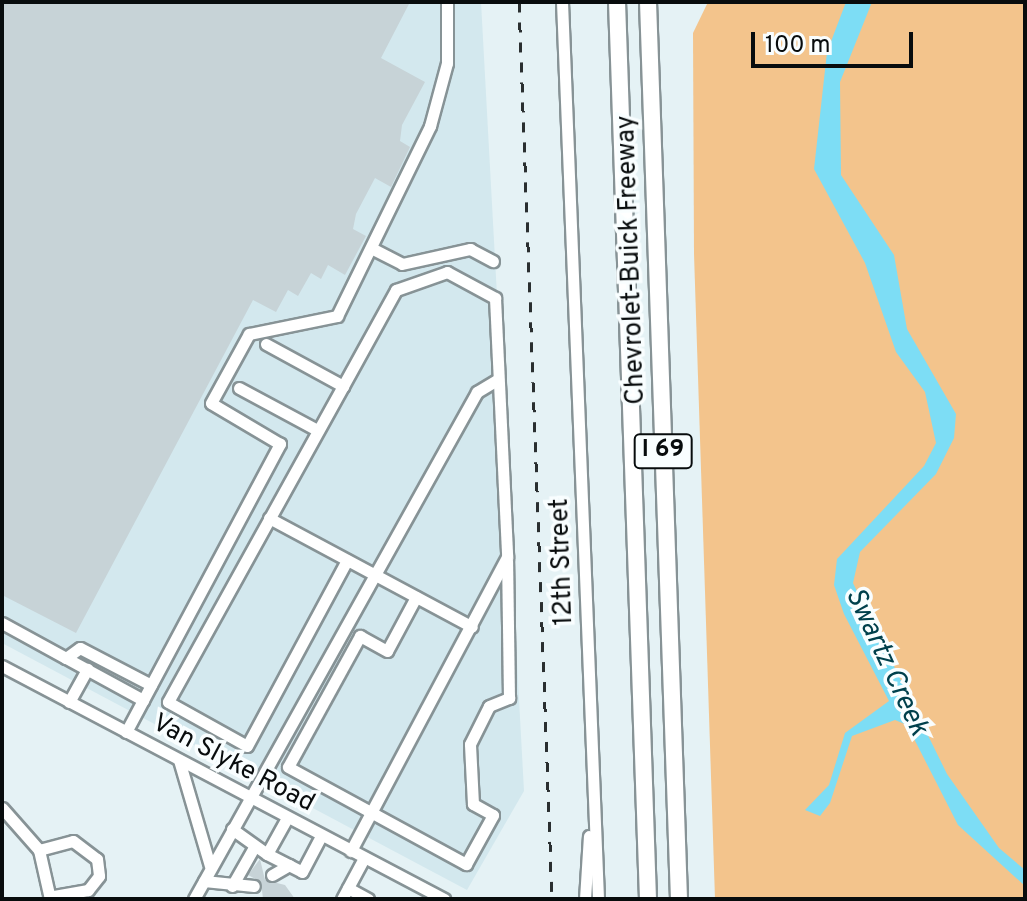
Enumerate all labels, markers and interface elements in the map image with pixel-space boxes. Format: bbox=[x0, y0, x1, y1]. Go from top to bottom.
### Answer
scale bar bbox=[755, 16, 917, 66]
text: 100 m bbox=[765, 31, 831, 61]
street label: Chevrolet-Buick Freeway bbox=[611, 115, 653, 405]
road number: I 69 bbox=[633, 431, 693, 471]
street label: 12th Street bbox=[545, 498, 581, 626]
water label: Swartz Creek bbox=[837, 583, 935, 741]
street label: Van Slyke Road bbox=[146, 708, 320, 820]

